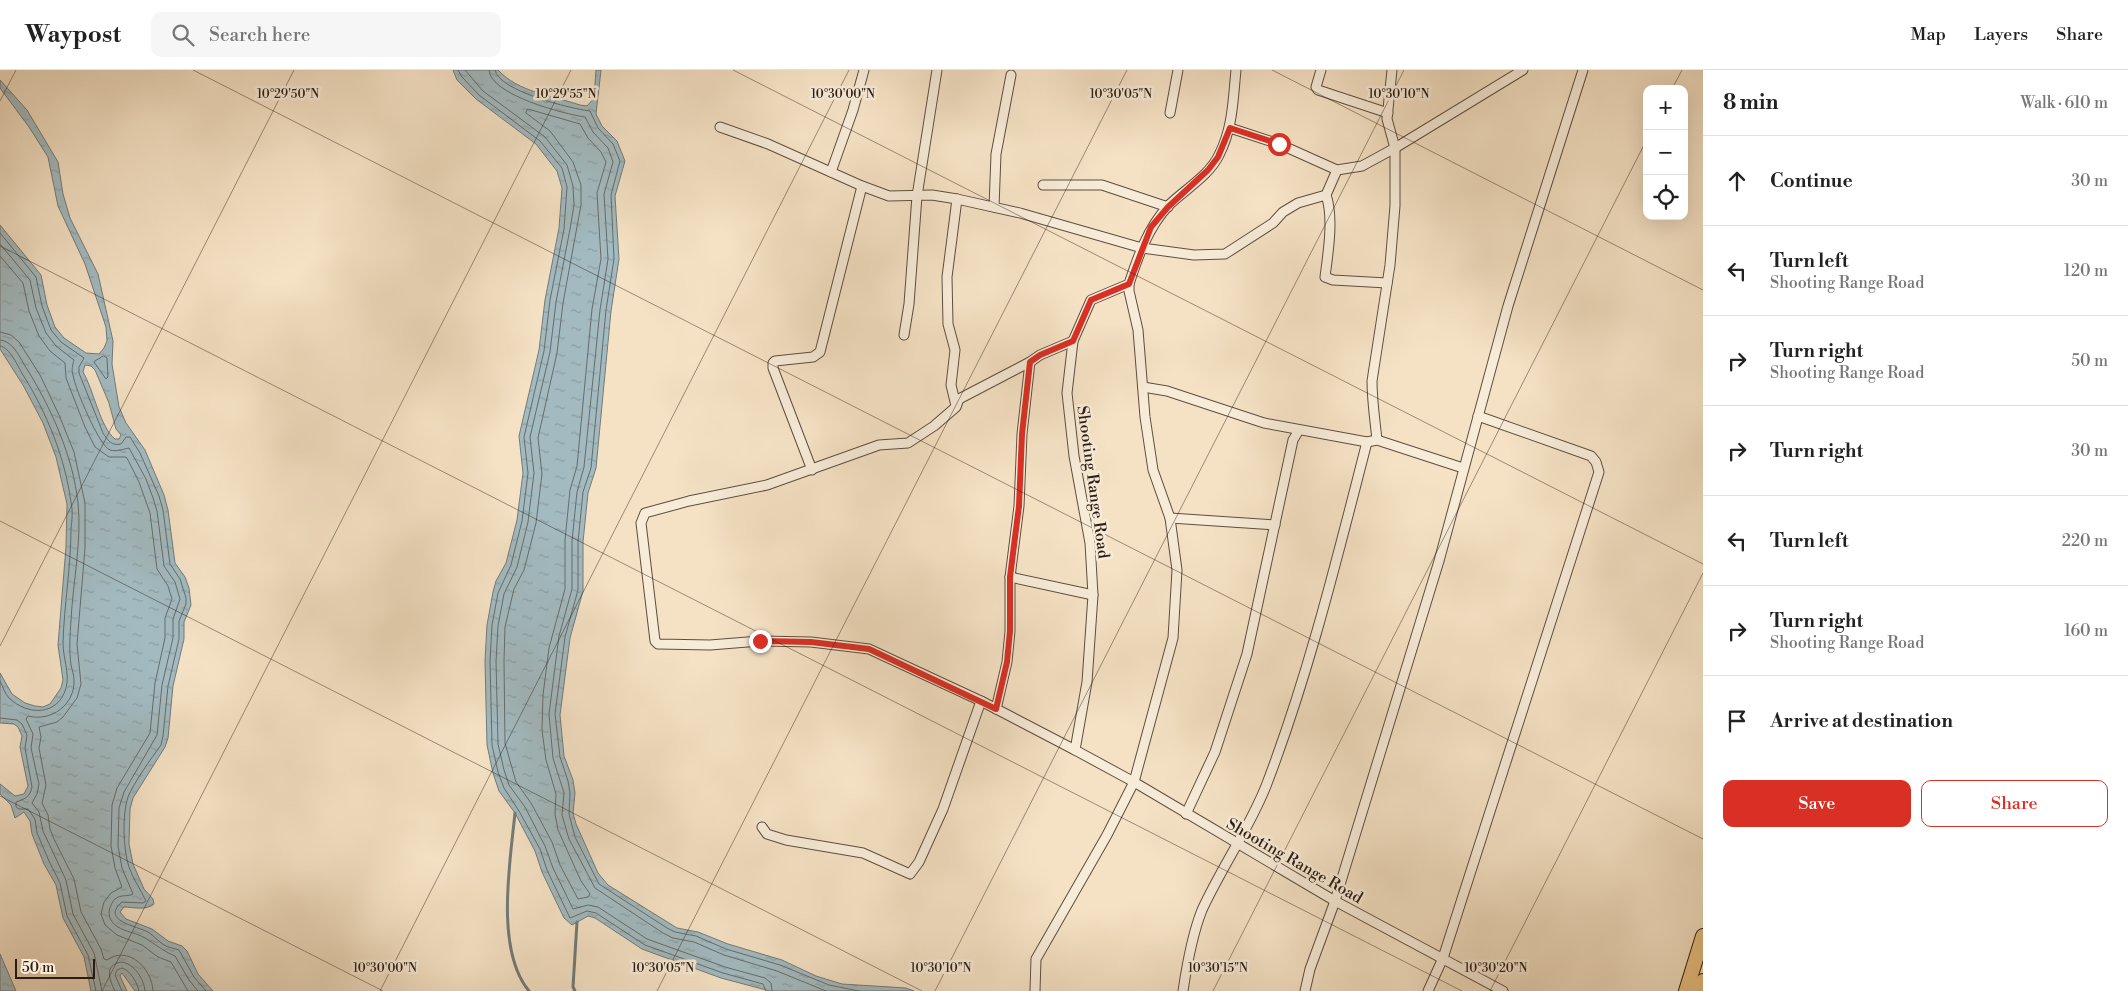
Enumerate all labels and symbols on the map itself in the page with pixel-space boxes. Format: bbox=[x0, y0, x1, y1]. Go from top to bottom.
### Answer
text: 10°29'50"N bbox=[257, 87, 319, 102]
text: 10°29'55"N bbox=[536, 87, 596, 102]
text: 10°30'00"N bbox=[811, 87, 875, 102]
text: 10°30'05"N bbox=[1090, 87, 1152, 102]
text: 10°30'10"N bbox=[1369, 87, 1429, 102]
route start bbox=[1268, 133, 1291, 156]
street label: Shooting Range Road bbox=[1072, 404, 1114, 560]
route end bbox=[749, 630, 772, 653]
street label: Shooting Range Road bbox=[1223, 814, 1366, 908]
scale bar bbox=[15, 956, 95, 979]
text: 10°30'00"N bbox=[353, 961, 417, 976]
text: 10°30'05"N bbox=[632, 961, 694, 976]
text: 10°30'10"N bbox=[911, 961, 971, 976]
text: 10°30'15"N bbox=[1188, 961, 1248, 976]
text: 10°30'20"N bbox=[1465, 961, 1527, 976]

